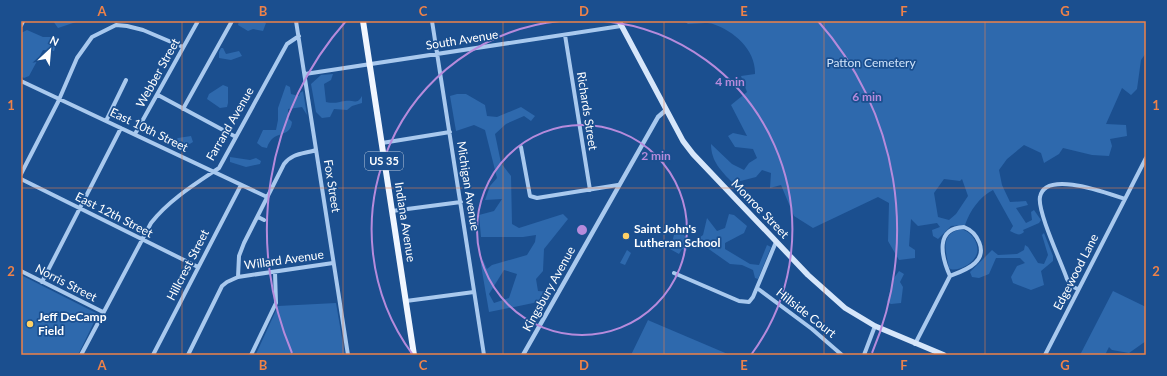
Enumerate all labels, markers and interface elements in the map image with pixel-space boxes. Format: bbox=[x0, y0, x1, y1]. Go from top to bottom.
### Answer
text: A bbox=[96, 3, 107, 19]
text: B bbox=[259, 3, 268, 19]
text: C bbox=[419, 3, 428, 19]
text: D bbox=[579, 3, 589, 19]
text: E bbox=[740, 3, 748, 19]
text: F bbox=[900, 3, 908, 19]
text: G bbox=[1060, 3, 1070, 19]
street label: South Avenue bbox=[425, 26, 499, 53]
north arrow bbox=[30, 30, 70, 70]
text: N bbox=[48, 33, 61, 48]
street label: Webber Street bbox=[132, 35, 183, 110]
park label: Patton Cemetery bbox=[826, 55, 916, 70]
street label: Richards Street bbox=[574, 71, 601, 152]
text: 4 min bbox=[715, 74, 745, 89]
street label: Farrand Avenue bbox=[202, 84, 257, 163]
text: 6 min bbox=[852, 89, 882, 104]
text: 1 bbox=[7, 97, 15, 113]
text: 1 bbox=[1152, 97, 1160, 113]
street label: East 10th Street bbox=[108, 104, 191, 155]
street label: Michigan Avenue bbox=[454, 140, 483, 232]
text: 2 min bbox=[641, 148, 671, 163]
road number: US 35 bbox=[365, 152, 403, 170]
street label: Fox Street bbox=[321, 158, 344, 214]
street label: Monroe Street bbox=[728, 176, 793, 242]
street label: Indiana Avenue bbox=[392, 181, 419, 263]
street label: East 12th Street bbox=[73, 189, 156, 241]
place label: Saint John's Lutheran School bbox=[634, 221, 720, 250]
centre of rings bbox=[575, 223, 589, 237]
street label: Hillcrest Street bbox=[163, 226, 212, 303]
marker: Saint John's Lutheran School bbox=[621, 231, 631, 241]
street label: Edgewood Lane bbox=[1050, 231, 1101, 312]
street label: Kingsbury Avenue bbox=[519, 244, 578, 334]
street label: Willard Avenue bbox=[243, 247, 325, 273]
street label: Norris Street bbox=[33, 261, 100, 305]
text: 2 bbox=[7, 263, 15, 279]
text: 2 bbox=[1152, 263, 1160, 279]
street label: Hillside Court bbox=[773, 285, 840, 341]
place label: Jeff DeCamp Field bbox=[38, 309, 107, 338]
marker: Jeff DeCamp Field bbox=[25, 319, 35, 329]
text: A bbox=[96, 357, 107, 373]
text: B bbox=[259, 357, 268, 373]
text: C bbox=[419, 357, 428, 373]
text: D bbox=[579, 357, 589, 373]
text: E bbox=[740, 357, 748, 373]
text: F bbox=[900, 357, 908, 373]
text: G bbox=[1060, 357, 1070, 373]

